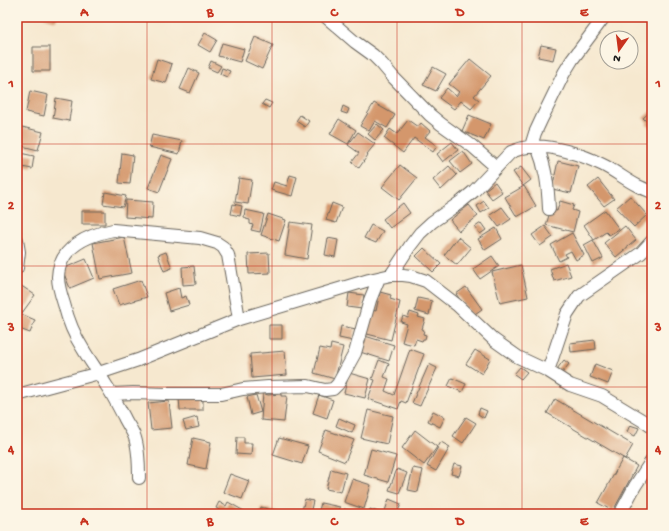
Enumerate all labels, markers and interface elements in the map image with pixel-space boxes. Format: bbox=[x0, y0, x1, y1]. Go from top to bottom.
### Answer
text: A bbox=[79, 6, 89, 21]
text: B bbox=[206, 6, 215, 21]
text: C bbox=[329, 6, 339, 21]
text: D bbox=[455, 6, 465, 21]
text: E bbox=[580, 6, 589, 21]
north arrow bbox=[599, 30, 639, 70]
text: N bbox=[612, 51, 622, 64]
text: 1 bbox=[7, 77, 14, 92]
text: 1 bbox=[654, 77, 661, 92]
text: 2 bbox=[8, 199, 15, 214]
text: 2 bbox=[655, 199, 662, 214]
text: 3 bbox=[7, 321, 15, 336]
text: 3 bbox=[654, 321, 662, 336]
text: 4 bbox=[7, 443, 15, 458]
text: 4 bbox=[654, 443, 662, 458]
text: A bbox=[79, 515, 89, 530]
text: B bbox=[206, 515, 215, 530]
text: C bbox=[329, 515, 339, 530]
text: D bbox=[455, 515, 465, 530]
text: E bbox=[580, 515, 589, 530]

